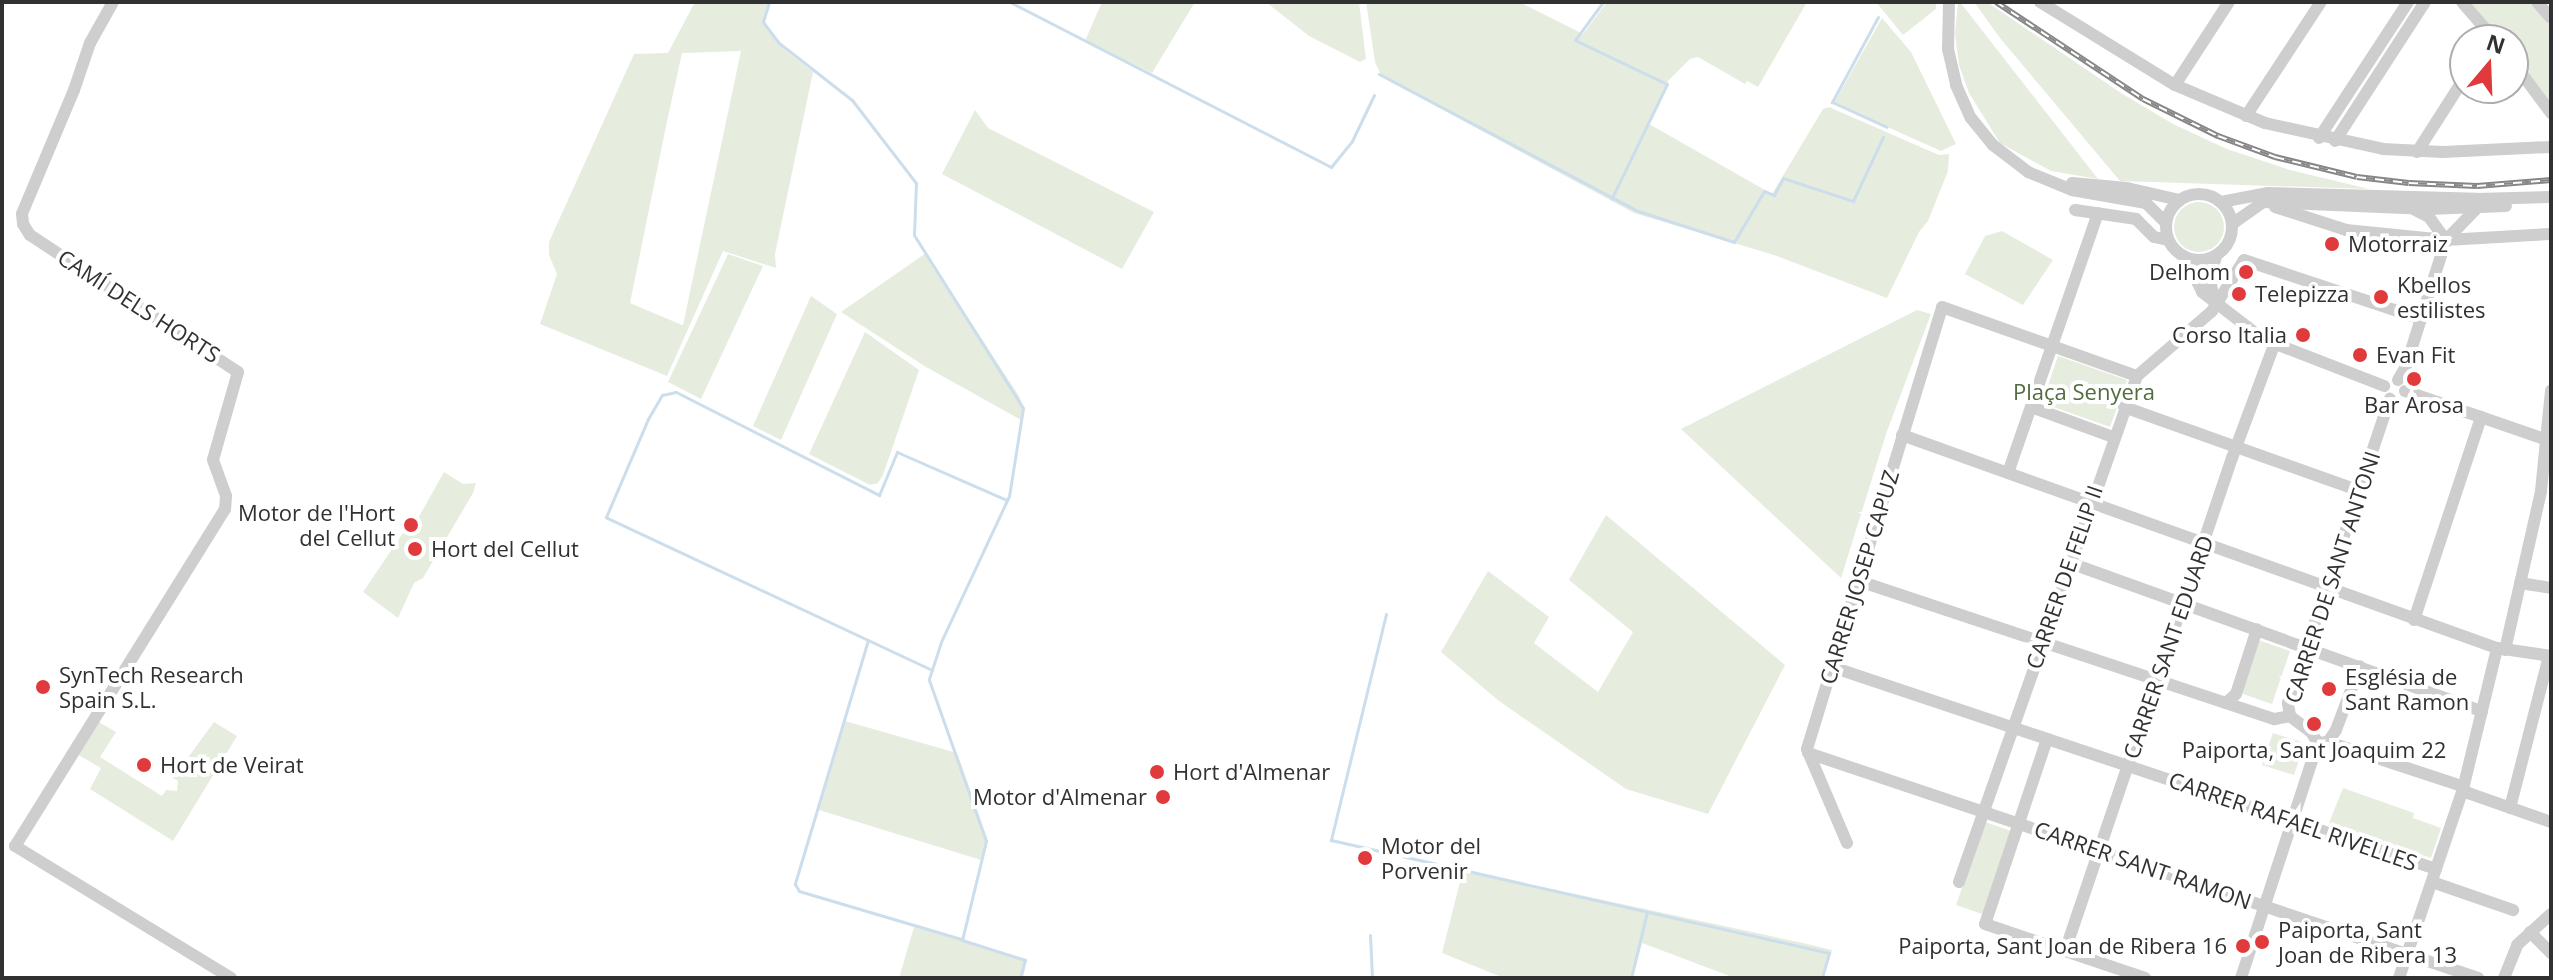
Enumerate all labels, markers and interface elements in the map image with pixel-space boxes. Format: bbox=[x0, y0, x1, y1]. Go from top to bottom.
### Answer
north arrow bbox=[2449, 24, 2529, 104]
text: N bbox=[2483, 26, 2509, 60]
place label: Motorraiz bbox=[2348, 231, 2448, 257]
marker: Motorraiz bbox=[2323, 235, 2341, 253]
street label: CAMÍ DELS HORTS bbox=[53, 244, 225, 368]
place label: Delhom bbox=[2149, 259, 2230, 285]
marker: Delhom bbox=[2237, 263, 2255, 281]
place label: Kbellos estilistes bbox=[2397, 271, 2486, 322]
place label: Telepizza bbox=[2255, 281, 2349, 307]
marker: Telepizza bbox=[2230, 285, 2248, 303]
marker: Kbellos estilistes bbox=[2372, 288, 2390, 306]
place label: Corso Italia bbox=[2172, 322, 2287, 348]
marker: Corso Italia bbox=[2294, 326, 2312, 344]
place label: Evan Fit bbox=[2376, 342, 2455, 368]
marker: Evan Fit bbox=[2351, 346, 2369, 364]
marker: Bar Arosa bbox=[2405, 370, 2423, 388]
park label: Plaça Senyera bbox=[2013, 379, 2155, 405]
place label: Bar Arosa bbox=[2364, 392, 2464, 418]
street label: CARRER DE SANT ANTONI bbox=[2279, 448, 2385, 706]
street label: CARRER JOSEP CAPUZ bbox=[1814, 467, 1904, 687]
street label: CARRER DE FELIP II bbox=[2020, 482, 2108, 672]
place label: Motor de l'Hort del Cellut bbox=[238, 499, 395, 550]
marker: Motor de l'Hort del Cellut bbox=[402, 516, 420, 534]
street label: CARRER SANT EDUARD bbox=[2117, 532, 2219, 762]
place label: Hort del Cellut bbox=[431, 536, 579, 562]
marker: Hort del Cellut bbox=[406, 540, 424, 558]
place label: SynTech Research Spain S.L. bbox=[59, 661, 244, 712]
place label: Església de Sant Ramon bbox=[2345, 663, 2469, 714]
marker: SynTech Research Spain S.L. bbox=[34, 678, 52, 696]
marker: Església de Sant Ramon bbox=[2320, 680, 2338, 698]
marker: Paiporta, Sant Joaquim 22 bbox=[2305, 715, 2323, 733]
place label: Paiporta, Sant Joaquim 22 bbox=[2182, 737, 2446, 763]
place label: Hort de Veirat bbox=[160, 752, 304, 778]
marker: Hort de Veirat bbox=[135, 756, 153, 774]
place label: Hort d'Almenar bbox=[1173, 759, 1330, 785]
marker: Hort d'Almenar bbox=[1148, 763, 1166, 781]
street label: CARRER RAFAEL RIVELLES bbox=[2165, 766, 2421, 876]
place label: Motor d'Almenar bbox=[973, 784, 1147, 810]
marker: Motor d'Almenar bbox=[1154, 788, 1172, 806]
street label: CARRER SANT RAMON bbox=[2031, 815, 2255, 915]
place label: Motor del Porvenir bbox=[1381, 832, 1481, 884]
marker: Motor del Porvenir bbox=[1356, 849, 1374, 867]
place label: Paiporta, Sant Joan de Ribera 13 bbox=[2278, 916, 2457, 968]
place label: Paiporta, Sant Joan de Ribera 16 bbox=[1898, 933, 2227, 959]
marker: Paiporta, Sant Joan de Ribera 13 bbox=[2253, 933, 2271, 951]
marker: Paiporta, Sant Joan de Ribera 16 bbox=[2234, 937, 2252, 955]

